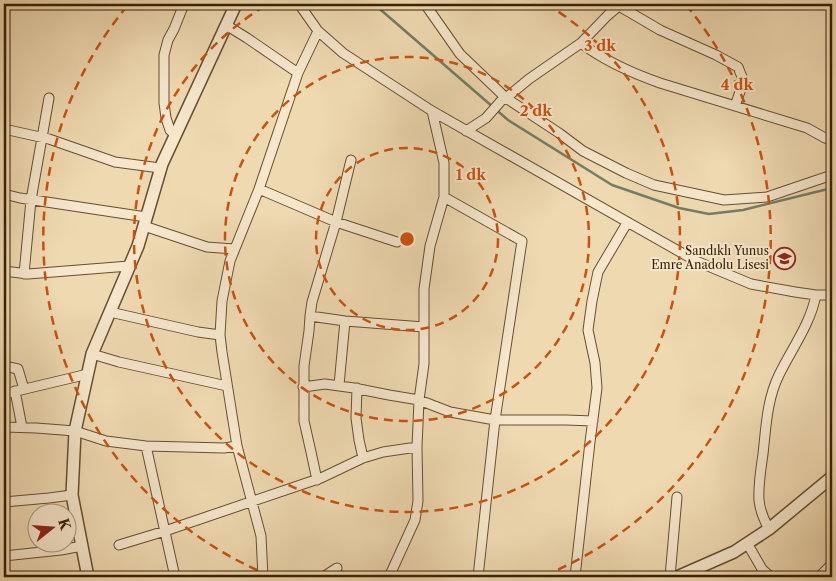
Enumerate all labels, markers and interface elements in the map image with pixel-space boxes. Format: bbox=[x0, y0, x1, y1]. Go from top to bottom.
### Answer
text: 3 dk bbox=[584, 36, 617, 55]
text: 4 dk bbox=[721, 75, 754, 94]
text: 2 dk bbox=[520, 101, 553, 120]
text: 1 dk bbox=[456, 165, 487, 184]
centre of rings bbox=[398, 230, 416, 248]
place label: Sandıklı Yunus Emre Anadolu Lisesi bbox=[651, 243, 769, 272]
school or university icon: Sandıklı Yunus Emre Anadolu Lisesi bbox=[773, 246, 797, 270]
north arrow bbox=[28, 504, 78, 554]
text: K bbox=[54, 516, 75, 533]

